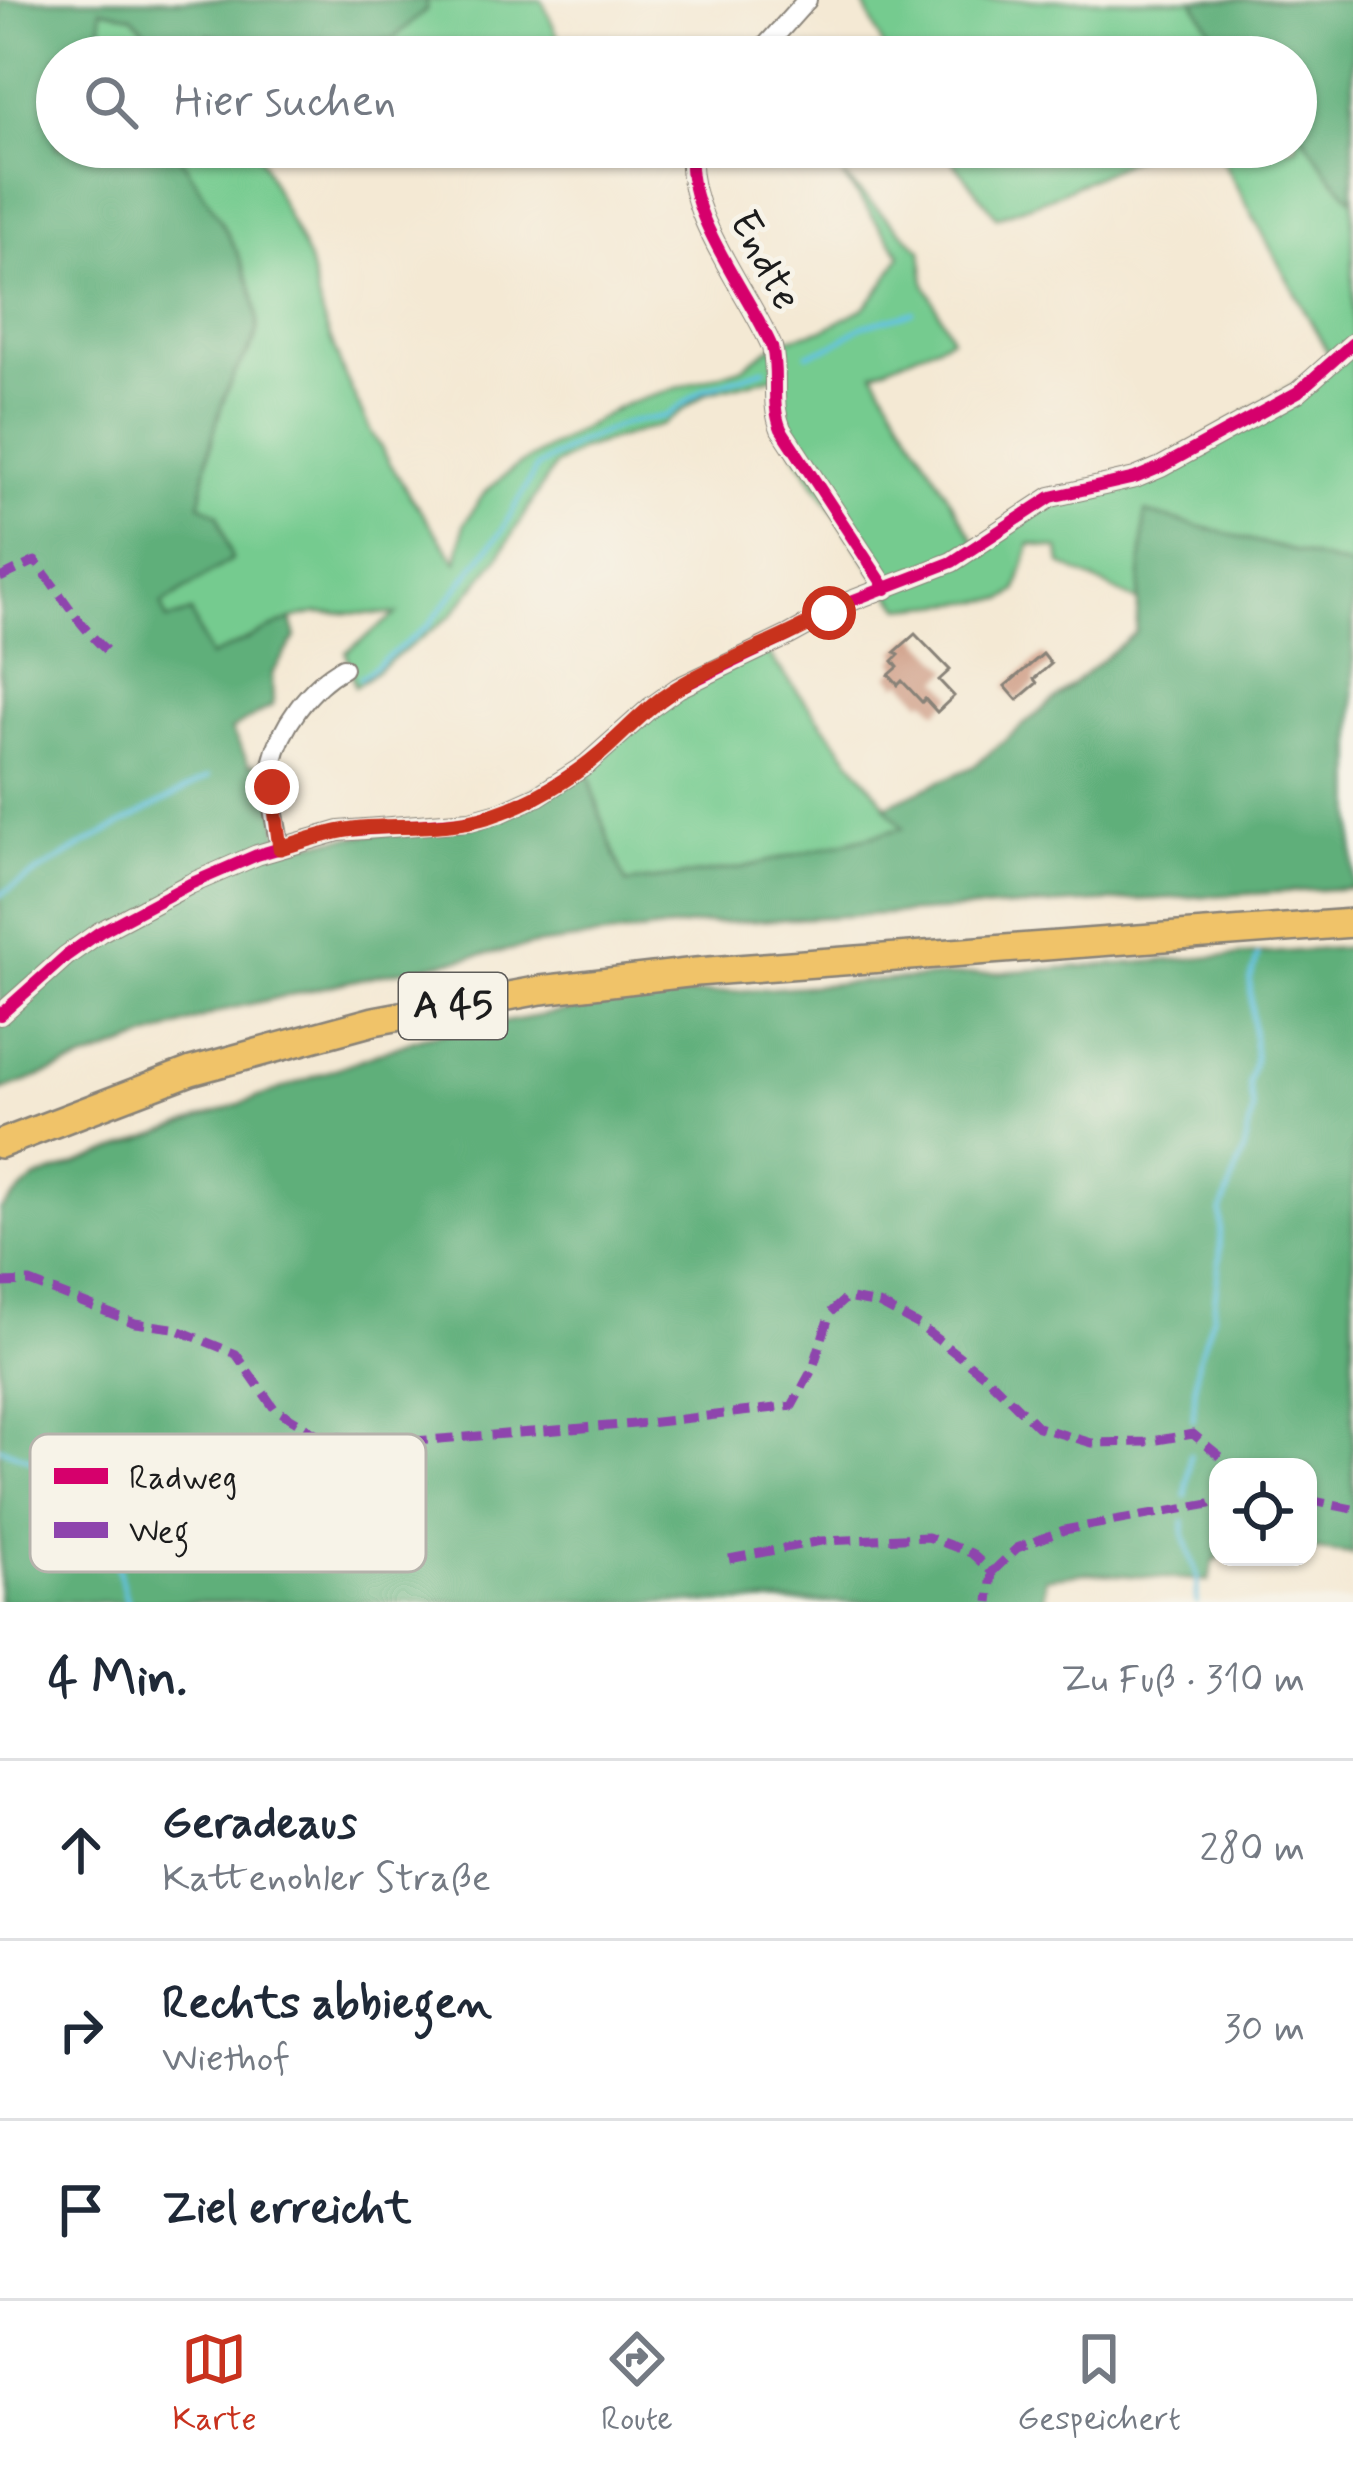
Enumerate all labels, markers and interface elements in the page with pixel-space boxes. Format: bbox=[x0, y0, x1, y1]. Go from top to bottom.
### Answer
search box bbox=[36, 36, 1317, 168]
icon: search bbox=[78, 69, 144, 135]
text: Hier suchen bbox=[174, 73, 396, 132]
street label: Endte bbox=[715, 201, 813, 321]
route start bbox=[802, 586, 856, 640]
route end bbox=[245, 760, 299, 814]
road number: A 45 bbox=[399, 973, 507, 1039]
legend bbox=[30, 1434, 426, 1572]
text: Radweg bbox=[129, 1457, 237, 1501]
map controls bbox=[1209, 1458, 1317, 1566]
button: locate bbox=[1209, 1458, 1317, 1566]
text: Weg bbox=[129, 1511, 189, 1558]
text: 4 Min. bbox=[48, 1647, 187, 1713]
text: Zu Fuß · 310 m bbox=[1061, 1655, 1305, 1706]
text: Geradeaus bbox=[162, 1795, 357, 1854]
icon: ahead bbox=[48, 1817, 114, 1883]
text: 280 m bbox=[1200, 1824, 1305, 1875]
text: Kattenohler Straße bbox=[162, 1854, 491, 1905]
text: Rechts abbiegen bbox=[162, 1975, 492, 2034]
icon: right bbox=[48, 1997, 114, 2063]
text: 30 m bbox=[1223, 2004, 1305, 2055]
text: Wiethof bbox=[162, 2034, 290, 2085]
icon: arrive bbox=[48, 2177, 114, 2243]
text: Ziel erreicht bbox=[162, 2180, 412, 2239]
tab: Karte bbox=[172, 2326, 257, 2442]
tab: Route bbox=[601, 2326, 673, 2442]
tab: Gespeichert bbox=[1017, 2326, 1181, 2442]

